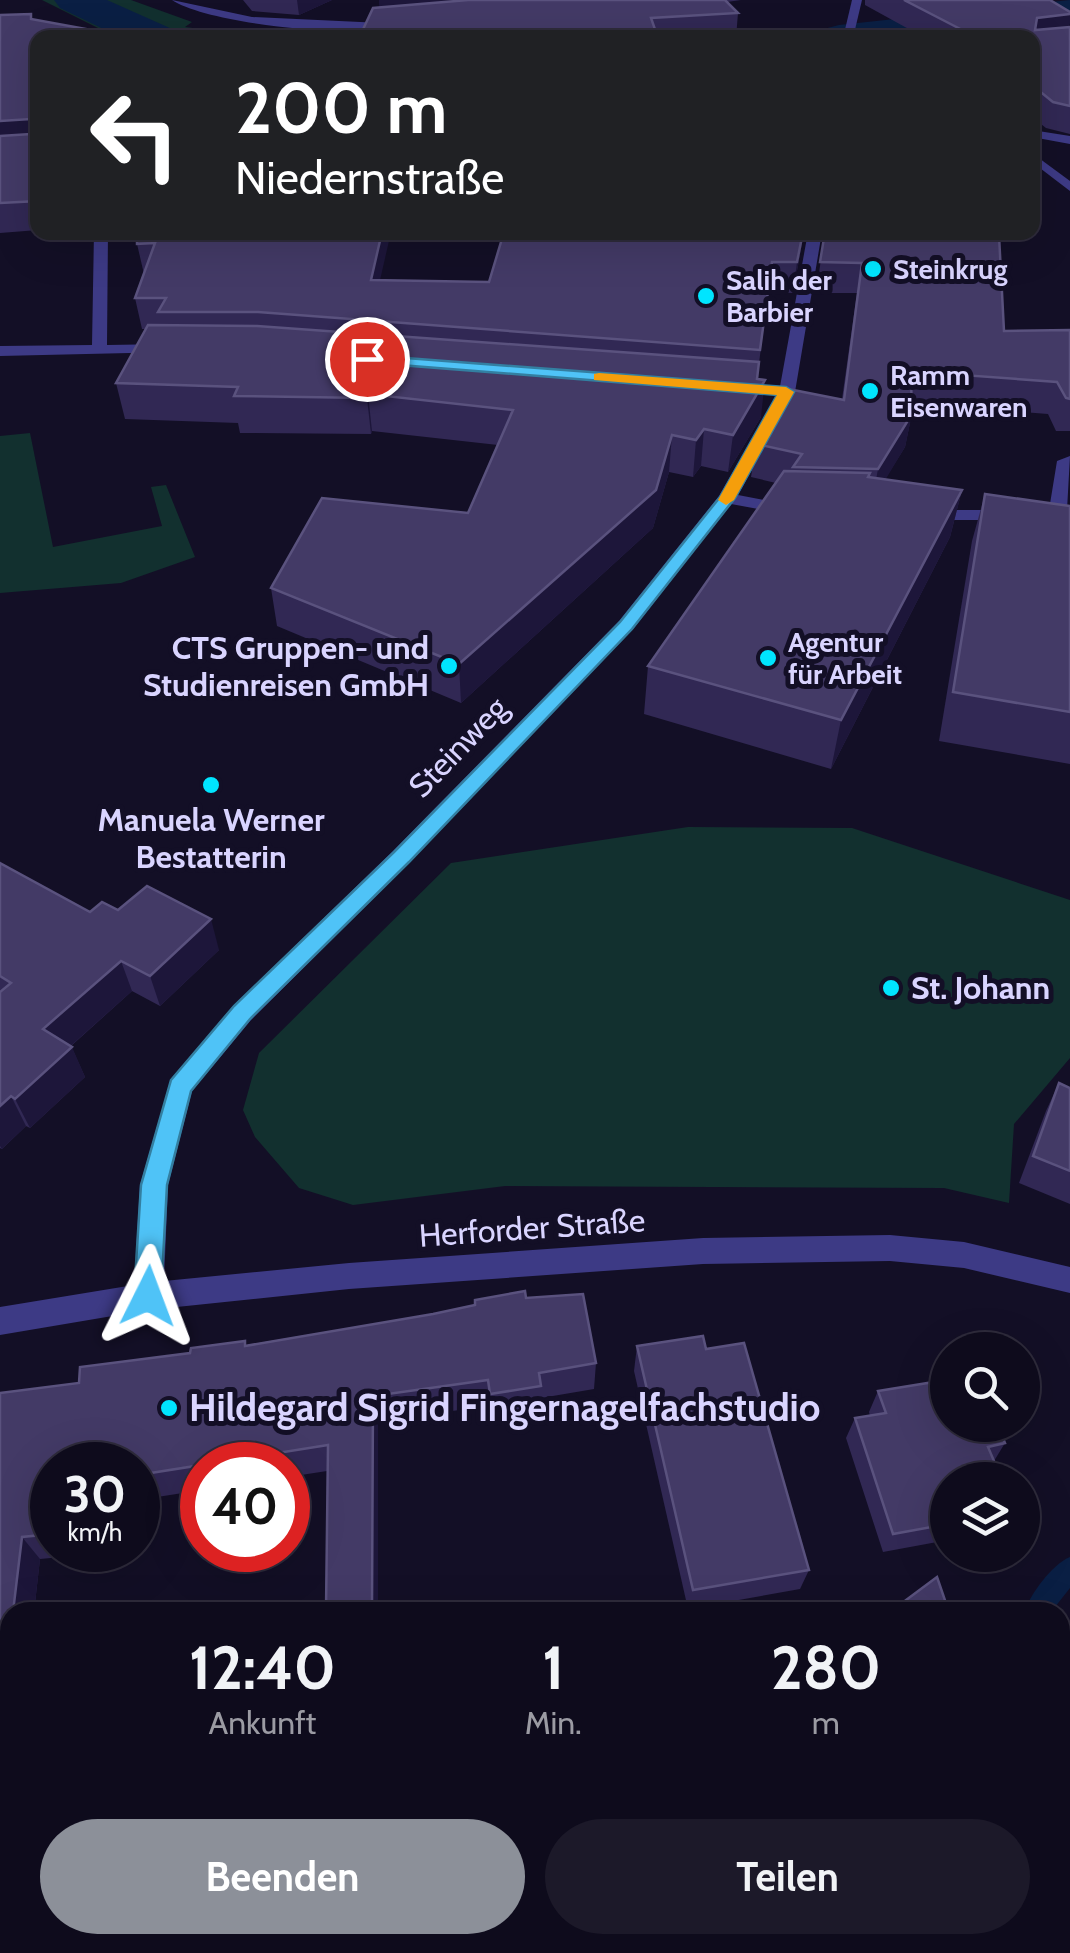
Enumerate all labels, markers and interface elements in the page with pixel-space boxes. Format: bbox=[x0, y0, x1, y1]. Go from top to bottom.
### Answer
text: 200 m bbox=[235, 65, 447, 151]
icon: left bbox=[70, 70, 200, 200]
text: Niedernstraße bbox=[235, 151, 504, 205]
place label: Steinkrug bbox=[893, 252, 1007, 286]
marker: Steinkrug bbox=[862, 258, 884, 280]
place label: Salih der Barbier bbox=[726, 263, 832, 329]
marker: Salih der Barbier bbox=[695, 285, 717, 307]
pin bbox=[325, 317, 410, 402]
icon: arrive bbox=[340, 332, 395, 387]
place label: Ramm Eisenwaren bbox=[890, 358, 1027, 424]
marker: Ramm Eisenwaren bbox=[859, 380, 881, 402]
place label: Agentur für Arbeit bbox=[788, 625, 902, 691]
place label: CTS Gruppen- und Studienreisen GmbH bbox=[143, 628, 429, 704]
marker: Agentur für Arbeit bbox=[757, 647, 779, 669]
marker: CTS Gruppen- und Studienreisen GmbH bbox=[438, 655, 460, 677]
street label: Steinweg bbox=[400, 687, 516, 805]
marker: Manuela Werner Bestatterin bbox=[200, 774, 222, 796]
place label: Manuela Werner Bestatterin bbox=[98, 800, 325, 876]
place label: St. Johann bbox=[911, 968, 1050, 1007]
marker: St. Johann bbox=[880, 977, 902, 999]
street label: Herforder Straße bbox=[418, 1200, 646, 1255]
position arrow bbox=[96, 1244, 200, 1348]
map controls bbox=[930, 1332, 1040, 1572]
button: search bbox=[930, 1332, 1040, 1442]
place label: Hildegard Sigrid Fingernagelfachstudio bbox=[189, 1384, 820, 1431]
marker: Hildegard Sigrid Fingernagelfachstudio bbox=[158, 1397, 180, 1419]
speed limit sign: 40 bbox=[180, 1442, 310, 1572]
button: layers bbox=[930, 1462, 1040, 1572]
text: 30 bbox=[64, 1464, 126, 1525]
text: km/h bbox=[68, 1517, 122, 1547]
text: 12:40 bbox=[189, 1631, 336, 1704]
text: 1 bbox=[542, 1631, 564, 1704]
text: 280 bbox=[771, 1631, 881, 1704]
text: Ankunft bbox=[208, 1703, 316, 1742]
text: Min. bbox=[525, 1703, 582, 1742]
text: m bbox=[812, 1703, 840, 1742]
button: Beenden bbox=[40, 1819, 525, 1934]
button: Teilen bbox=[545, 1819, 1030, 1934]

